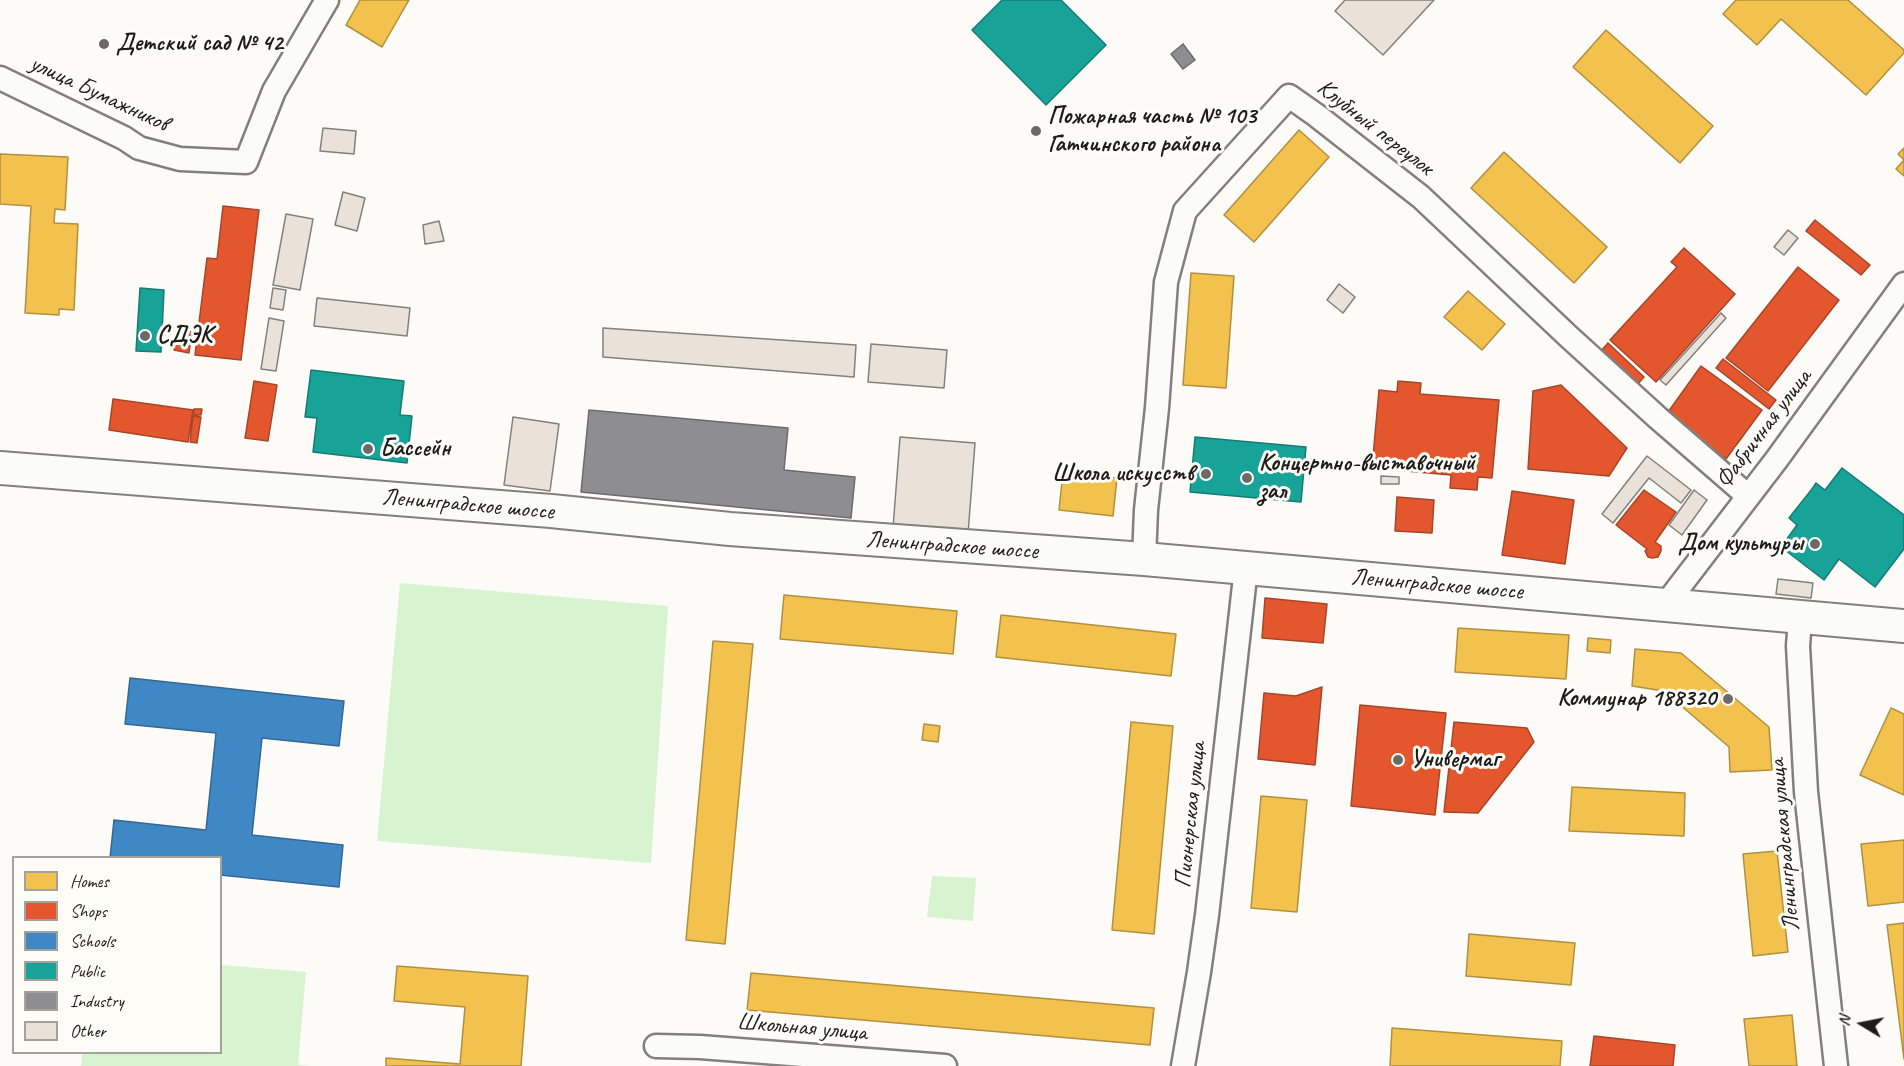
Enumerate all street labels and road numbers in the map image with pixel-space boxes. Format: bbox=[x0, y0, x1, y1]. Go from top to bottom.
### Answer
street label: улица Бумажников bbox=[25, 49, 173, 139]
street label: Клубный переулок bbox=[1311, 74, 1439, 182]
street label: Фабричная улица bbox=[1710, 364, 1818, 494]
street label: Ленинградское шоссе bbox=[381, 483, 555, 527]
street label: Ленинградское шоссе bbox=[865, 526, 1039, 566]
street label: Ленинградское шоссе bbox=[1350, 563, 1524, 607]
street label: Пионерская улица bbox=[1169, 741, 1213, 889]
street label: Ленинградская улица bbox=[1763, 758, 1807, 932]
street label: Школьная улица bbox=[736, 1008, 868, 1048]

